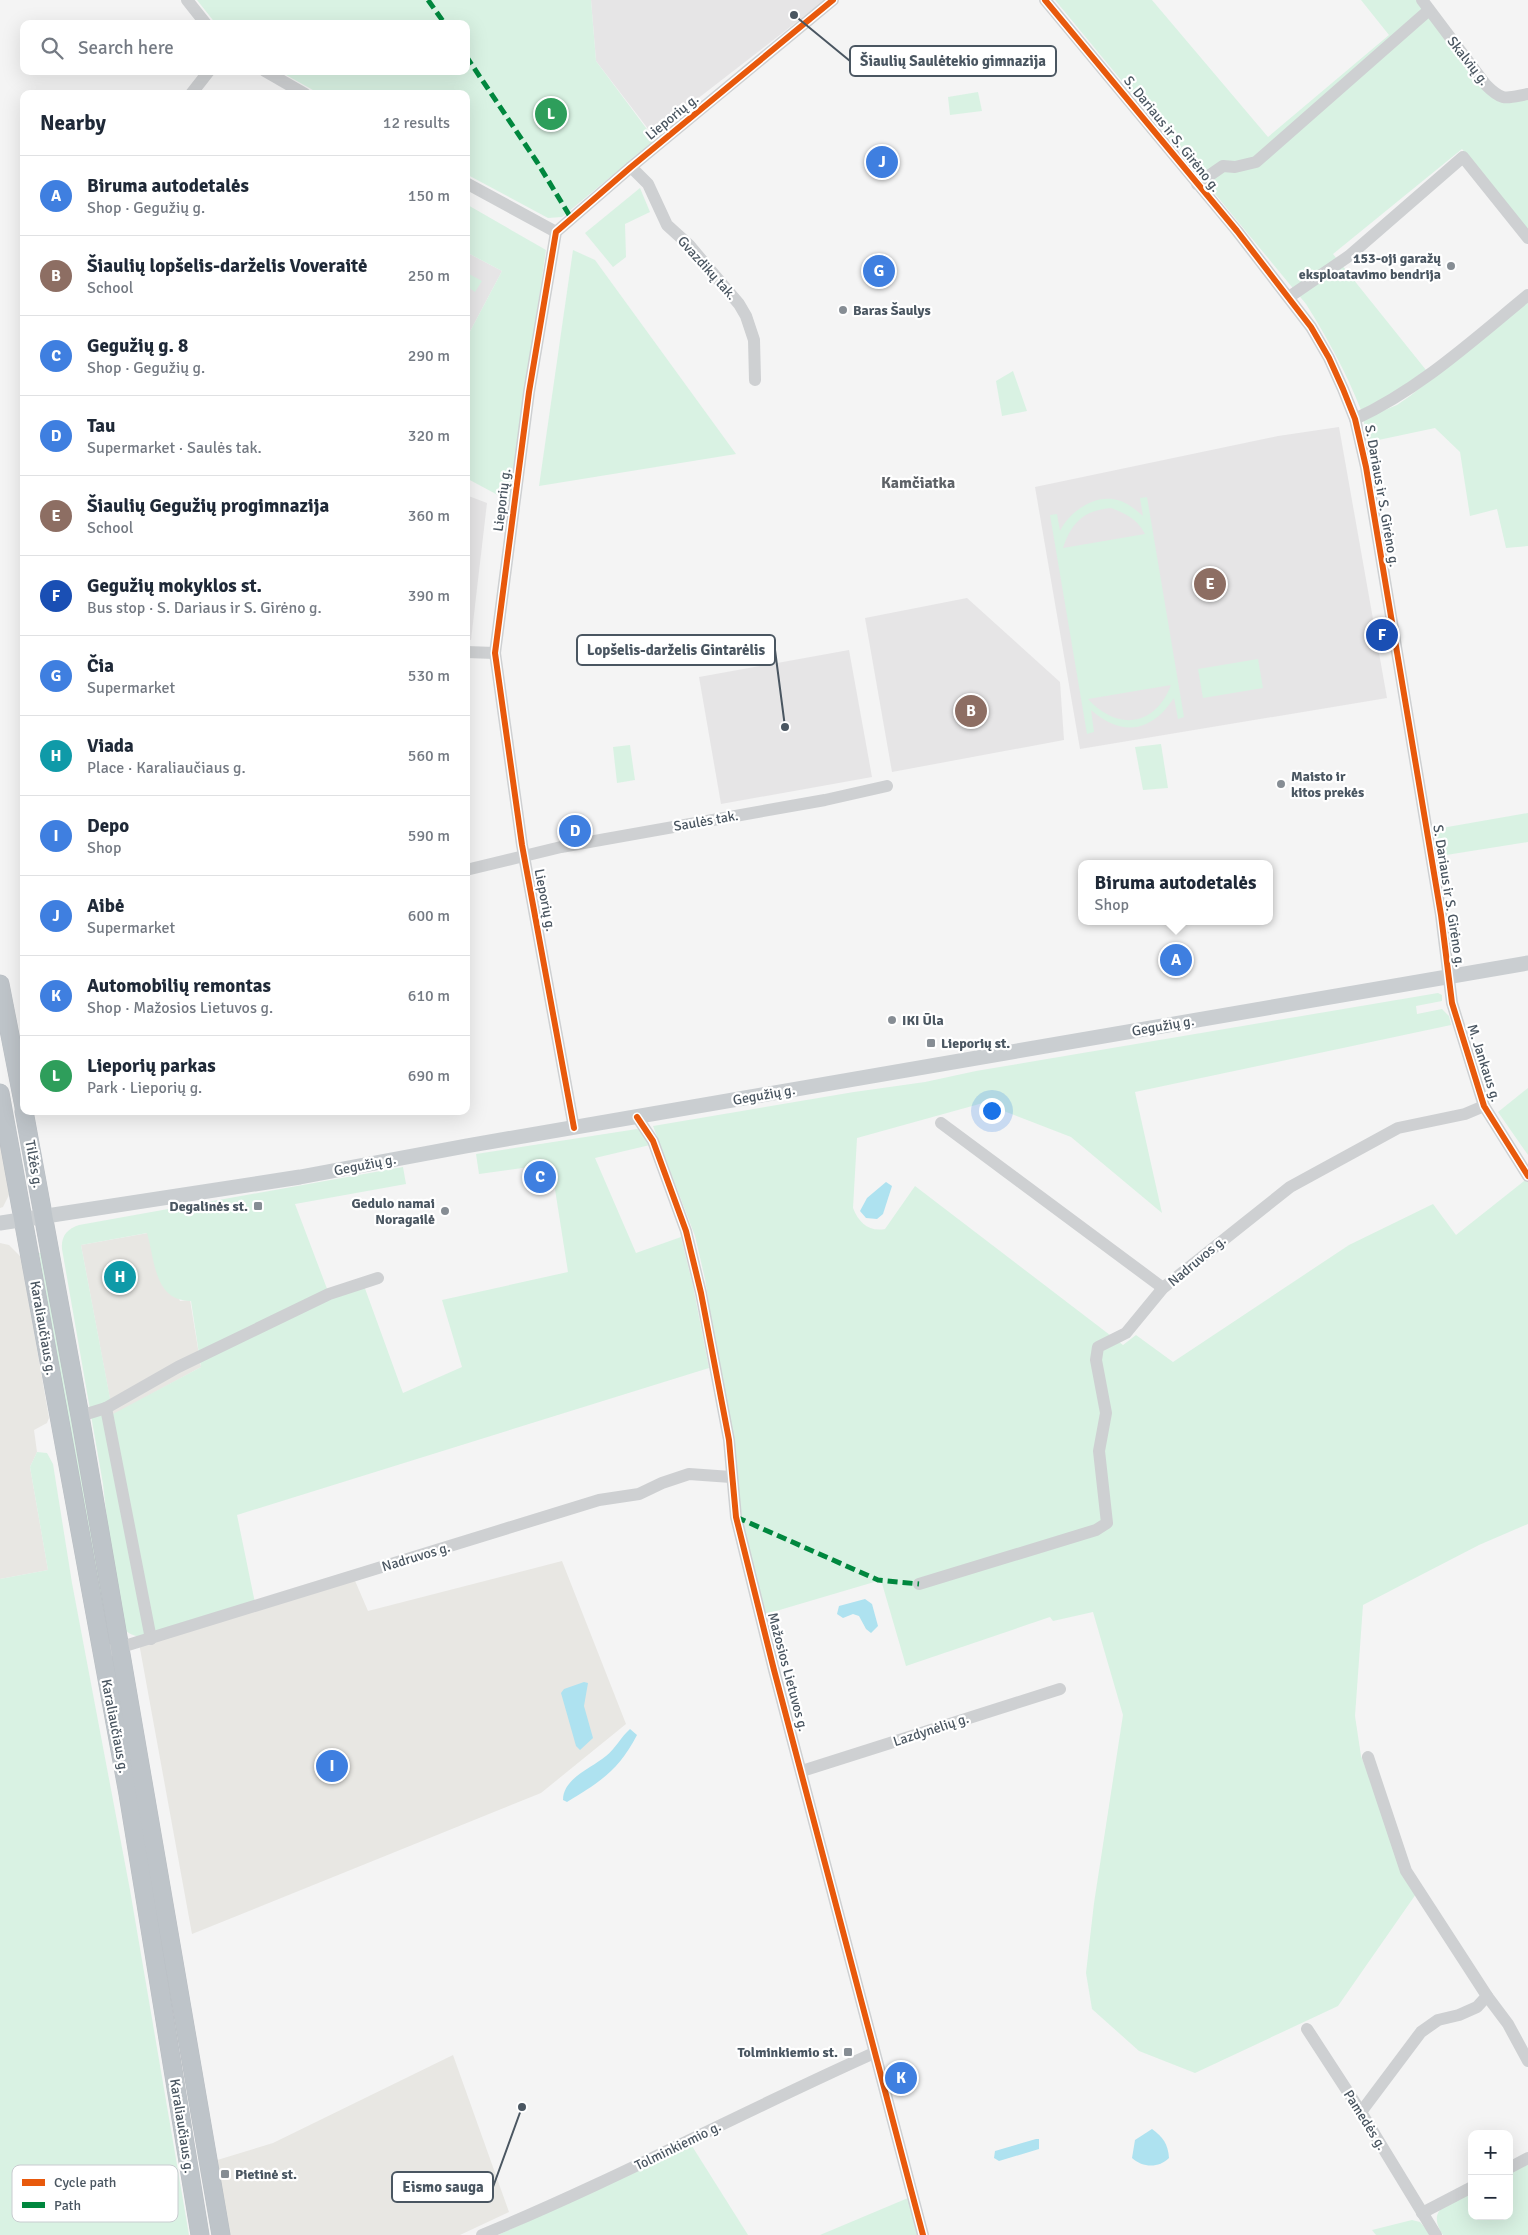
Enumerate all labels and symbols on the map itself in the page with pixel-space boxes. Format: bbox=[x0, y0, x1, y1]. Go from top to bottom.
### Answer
street label: Skalvių g. bbox=[1444, 33, 1492, 89]
callout: Šiaulių Saulėtekio gimnazija bbox=[850, 46, 1056, 76]
text: Šiaulių Saulėtekio gimnazija bbox=[860, 51, 1046, 70]
street label: S. Dariaus ir S. Girėno g. bbox=[1120, 73, 1224, 195]
street label: Lieporių g. bbox=[642, 90, 702, 144]
pin: L bbox=[535, 95, 567, 133]
pin: J bbox=[866, 143, 898, 181]
street label: Gvazdikų tak. bbox=[674, 233, 740, 303]
place label: 153-oji garažų eksploatavimo bendrija bbox=[1299, 250, 1441, 283]
pin: G bbox=[863, 252, 895, 290]
marker: 153-oji garažų eksploatavimo bendrija bbox=[1445, 260, 1457, 272]
place label: Baras Šaulys bbox=[853, 302, 931, 319]
marker: Baras Šaulys bbox=[837, 304, 849, 316]
street label: S. Dariaus ir S. Girėno g. bbox=[1361, 424, 1403, 568]
street label: Lieporių g. bbox=[490, 467, 514, 533]
district label: Kamčiatka bbox=[881, 473, 955, 493]
pin: E bbox=[1194, 565, 1226, 603]
pin: F bbox=[1366, 616, 1398, 654]
callout: Lopšelis-darželis Gintarėlis bbox=[577, 635, 775, 665]
text: Lopšelis-darželis Gintarėlis bbox=[587, 641, 766, 659]
pin: B bbox=[955, 692, 987, 730]
place label: Maisto ir kitos prekės bbox=[1291, 768, 1364, 801]
marker: Maisto ir kitos prekės bbox=[1275, 778, 1287, 790]
street label: Saulės tak. bbox=[672, 807, 740, 835]
pin: D bbox=[559, 812, 591, 850]
street label: S. Dariaus ir S. Girėno g. bbox=[1429, 824, 1469, 968]
street label: Lieporių g. bbox=[531, 867, 559, 933]
pin: A bbox=[1160, 941, 1192, 979]
place label: IKI Ūla bbox=[902, 1012, 944, 1029]
street label: Gegužių g. bbox=[1131, 1012, 1195, 1040]
marker: IKI Ūla bbox=[886, 1014, 898, 1026]
street label: M. Jankaus g. bbox=[1463, 1022, 1505, 1104]
place label: Lieporių st. bbox=[941, 1035, 1010, 1052]
marker: Lieporių st. bbox=[925, 1037, 937, 1049]
street label: Gegužių g. bbox=[732, 1081, 796, 1109]
your location bbox=[979, 1098, 1005, 1124]
street label: Tilžės g. bbox=[21, 1139, 47, 1189]
street label: Gegužių g. bbox=[332, 1151, 398, 1179]
pin: C bbox=[524, 1158, 556, 1196]
place label: Gedulo namai Noragailė bbox=[351, 1195, 435, 1228]
place label: Degalinės st. bbox=[169, 1198, 248, 1215]
marker: Degalinės st. bbox=[252, 1200, 264, 1212]
marker: Gedulo namai Noragailė bbox=[439, 1205, 451, 1217]
street label: Nadruvos g. bbox=[1165, 1232, 1229, 1290]
pin: H bbox=[104, 1258, 136, 1296]
street label: Karaliaučiaus g. bbox=[26, 1279, 60, 1377]
street label: Nadruvos g. bbox=[380, 1539, 452, 1575]
street label: Mažosios Lietuvos g. bbox=[764, 1611, 812, 1733]
street label: Karaliaučiaus g. bbox=[98, 1677, 132, 1775]
street label: Lazdynėlių g. bbox=[891, 1710, 971, 1750]
pin: I bbox=[316, 1747, 348, 1785]
place label: Tolminkiemio st. bbox=[738, 2044, 838, 2061]
marker: Tolminkiemio st. bbox=[842, 2046, 854, 2058]
pin: K bbox=[885, 2059, 917, 2097]
street label: Karaliaučiaus g. bbox=[166, 2077, 198, 2175]
street label: Pamedės g. bbox=[1340, 2087, 1390, 2153]
street label: Tolminkiemio g. bbox=[632, 2118, 724, 2174]
legend bbox=[12, 2165, 178, 2222]
place label: Pietinė st. bbox=[235, 2166, 297, 2183]
marker: Pietinė st. bbox=[219, 2168, 231, 2180]
callout: Eismo sauga bbox=[392, 2172, 493, 2202]
text: Cycle path bbox=[54, 2174, 116, 2191]
text: Eismo sauga bbox=[402, 2178, 484, 2196]
text: Path bbox=[54, 2197, 81, 2214]

